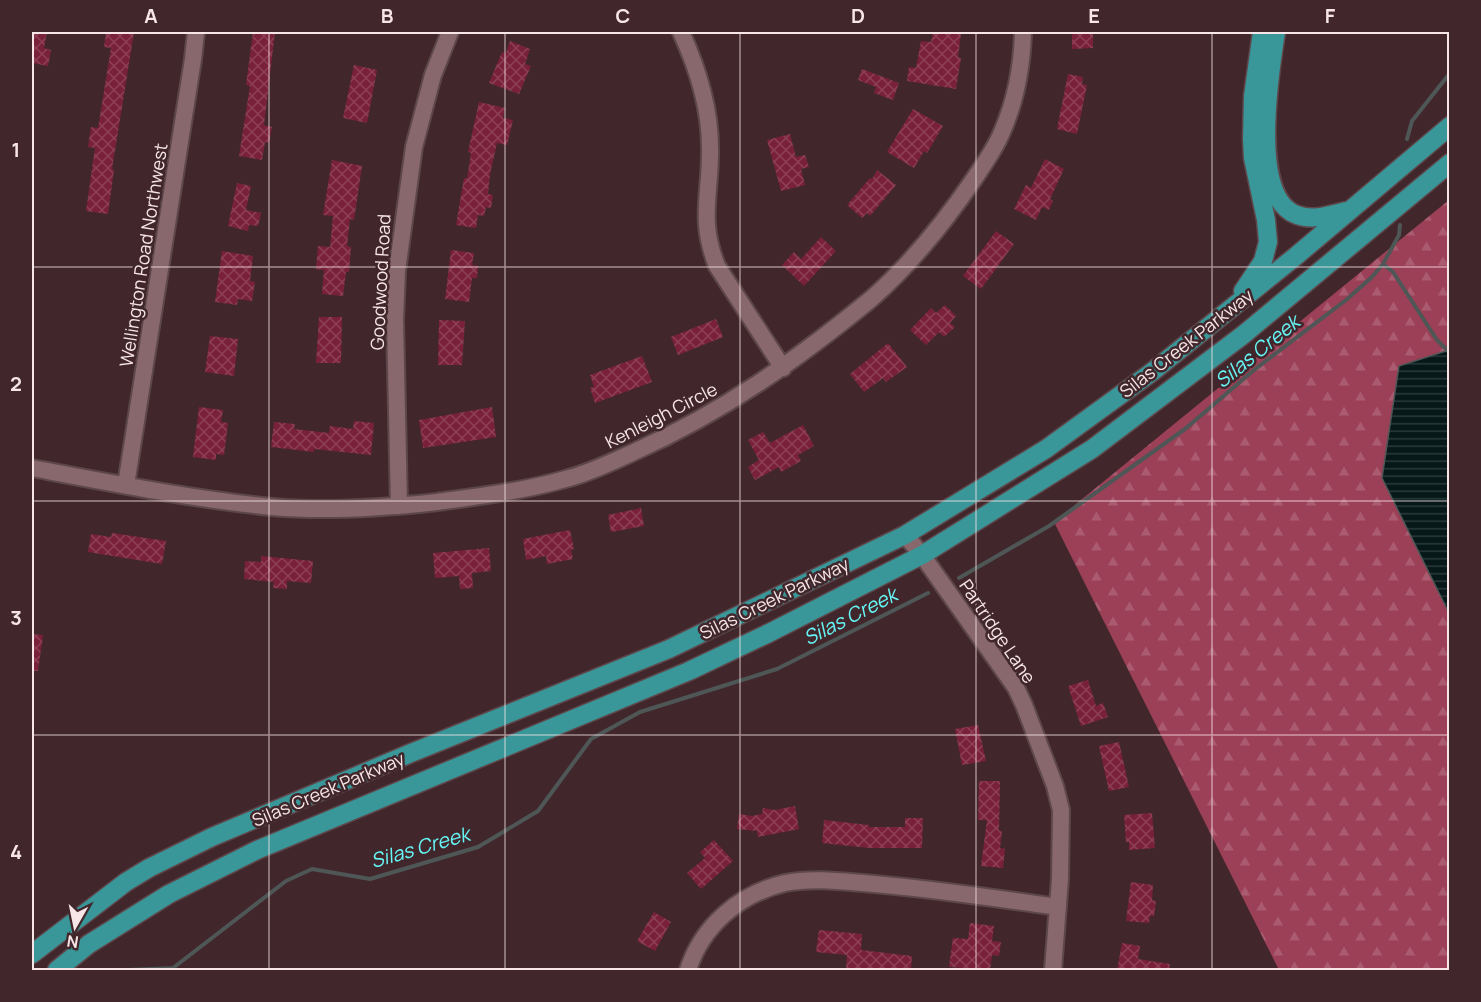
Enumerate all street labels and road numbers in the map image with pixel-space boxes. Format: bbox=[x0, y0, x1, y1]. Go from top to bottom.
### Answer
street label: Wellington Road Northwest bbox=[113, 141, 173, 369]
street label: Goodwood Road bbox=[364, 213, 396, 351]
street label: Silas Creek Parkway bbox=[1115, 284, 1257, 402]
street label: Kenleigh Circle bbox=[601, 376, 721, 454]
street label: Silas Creek Parkway bbox=[696, 552, 852, 644]
street label: Partridge Lane bbox=[954, 574, 1042, 688]
street label: Silas Creek Parkway bbox=[248, 746, 408, 832]

